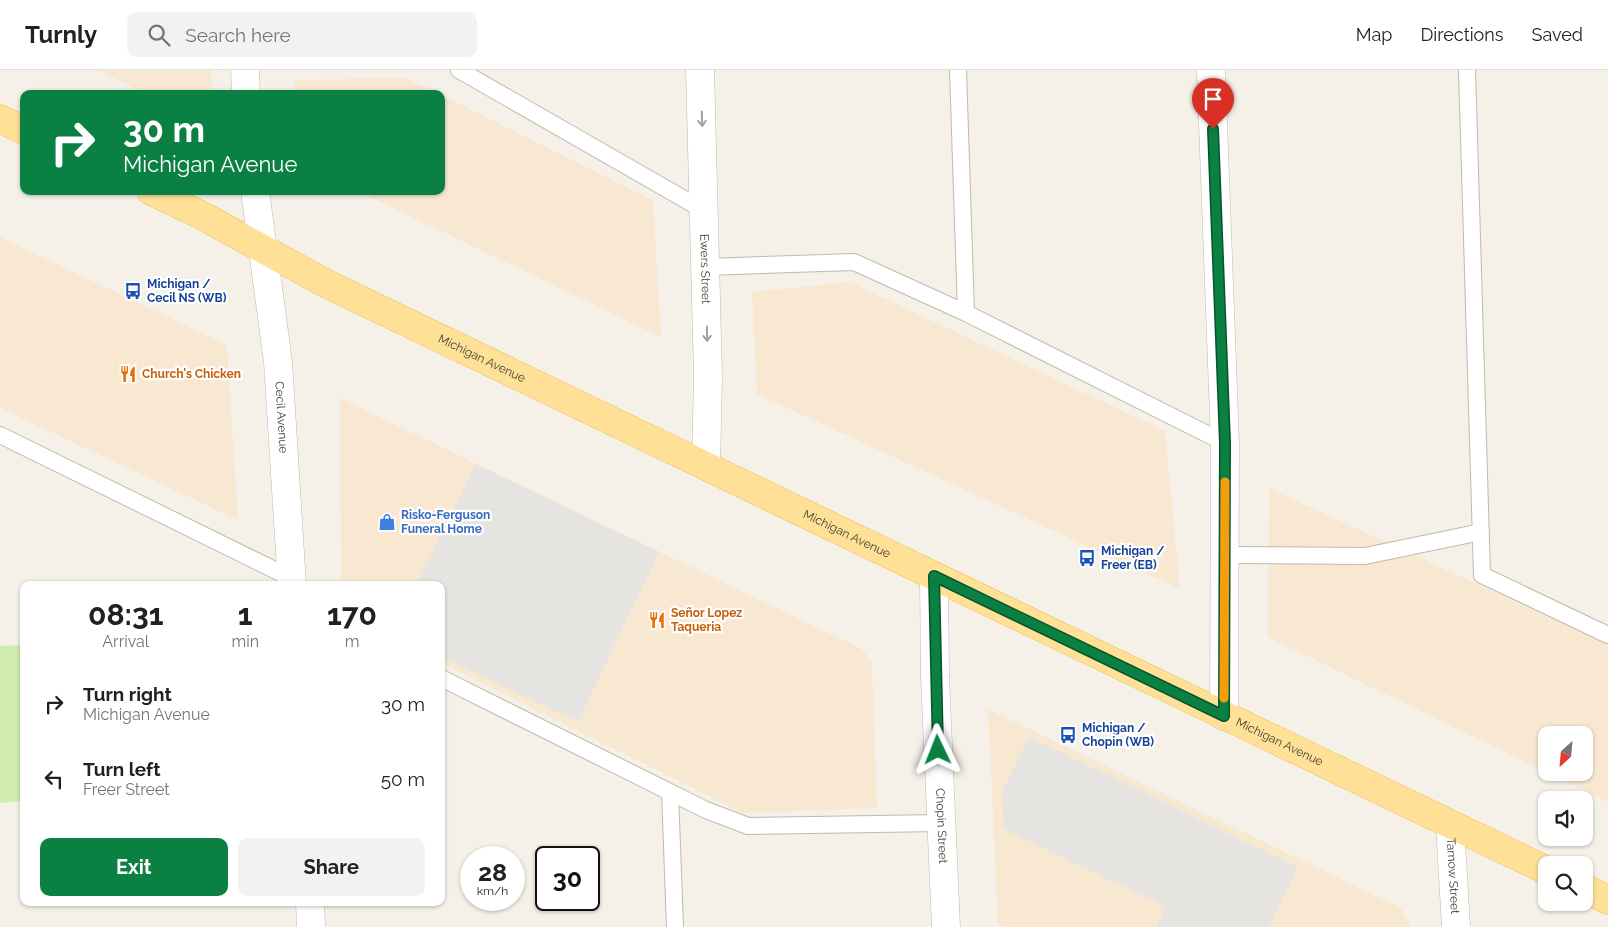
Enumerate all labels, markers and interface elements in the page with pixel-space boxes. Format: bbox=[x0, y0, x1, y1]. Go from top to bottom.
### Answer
search box bbox=[127, 12, 477, 57]
text: Turnly bbox=[25, 20, 97, 49]
icon: search bbox=[145, 21, 173, 49]
text: Search here bbox=[185, 24, 291, 46]
text: Map bbox=[1356, 24, 1392, 45]
text: Directions bbox=[1420, 24, 1504, 45]
text: Saved bbox=[1532, 24, 1583, 45]
pin bbox=[1192, 78, 1234, 129]
icon: arrive bbox=[1199, 85, 1227, 113]
text: 30 m bbox=[123, 109, 205, 150]
icon: right bbox=[40, 110, 105, 175]
one-way arrow bbox=[697, 110, 706, 126]
text: Michigan Avenue bbox=[123, 151, 297, 177]
street label: Ewers Street bbox=[697, 234, 713, 304]
place label: Michigan / Cecil NS (WB) bbox=[147, 277, 227, 305]
bus stop icon: Michigan / Cecil NS (WB) bbox=[123, 281, 143, 301]
one-way arrow bbox=[702, 325, 712, 341]
street label: Michigan Avenue bbox=[436, 332, 528, 385]
restaurant icon: Church's Chicken bbox=[118, 364, 138, 384]
place label: Church's Chicken bbox=[142, 367, 241, 381]
street label: Cecil Avenue bbox=[272, 381, 291, 454]
street label: Michigan Avenue bbox=[801, 507, 893, 561]
place label: Risko-Ferguson Funeral Home bbox=[401, 508, 490, 536]
shop icon: Risko-Ferguson Funeral Home bbox=[377, 512, 397, 532]
place label: Michigan / Freer (EB) bbox=[1101, 544, 1165, 572]
bus stop icon: Michigan / Freer (EB) bbox=[1077, 548, 1097, 568]
text: 08:31 bbox=[88, 597, 163, 632]
text: 1 bbox=[238, 597, 253, 632]
text: 170 bbox=[327, 597, 377, 632]
place label: Señor Lopez Taqueria bbox=[671, 606, 742, 634]
restaurant icon: Señor Lopez Taqueria bbox=[647, 610, 667, 630]
text: Arrival bbox=[102, 632, 149, 651]
text: min bbox=[231, 632, 259, 651]
text: m bbox=[345, 632, 359, 651]
text: Turn right bbox=[83, 683, 172, 705]
icon: right bbox=[40, 690, 68, 718]
text: 30 m bbox=[381, 693, 425, 715]
text: Michigan Avenue bbox=[83, 705, 210, 724]
street label: Michigan Avenue bbox=[1234, 715, 1325, 769]
place label: Michigan / Chopin (WB) bbox=[1082, 721, 1154, 749]
position arrow bbox=[911, 723, 963, 775]
bus stop icon: Michigan / Chopin (WB) bbox=[1058, 725, 1078, 745]
north arrow bbox=[1538, 726, 1592, 781]
map controls bbox=[1538, 726, 1593, 911]
text: Turn left bbox=[83, 758, 160, 780]
icon: left bbox=[40, 765, 68, 793]
text: 50 m bbox=[381, 768, 425, 790]
text: Freer Street bbox=[83, 780, 170, 799]
street label: Chopin Street bbox=[933, 788, 950, 864]
button: sound bbox=[1538, 791, 1593, 846]
street label: Tarnow Street bbox=[1444, 837, 1462, 915]
button: Exit bbox=[40, 838, 228, 896]
button: Share bbox=[238, 838, 425, 896]
speed limit sign: 30 bbox=[535, 846, 600, 911]
button: search bbox=[1538, 856, 1593, 911]
text: 28 bbox=[478, 857, 507, 887]
text: km/h bbox=[477, 884, 508, 898]

